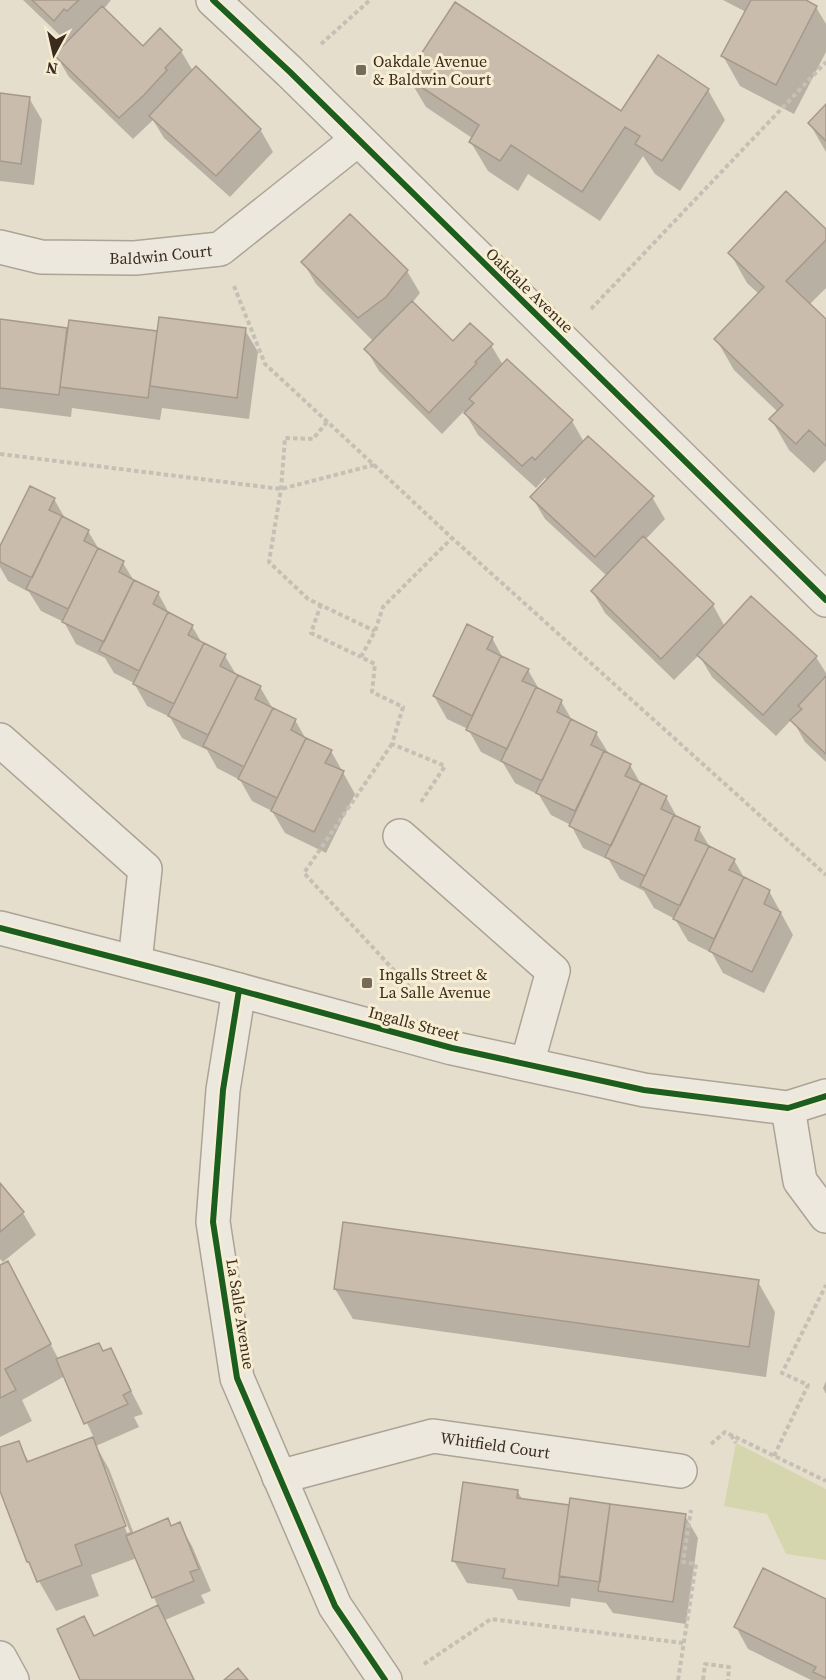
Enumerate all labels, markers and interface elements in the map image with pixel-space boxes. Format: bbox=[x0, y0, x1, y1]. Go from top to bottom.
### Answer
north arrow bbox=[24, 24, 84, 84]
place label: Oakdale Avenue & Baldwin Court bbox=[373, 50, 492, 90]
text: N bbox=[44, 57, 59, 81]
marker: Oakdale Avenue & Baldwin Court bbox=[354, 63, 368, 77]
street label: Baldwin Court bbox=[109, 239, 214, 269]
street label: Oakdale Avenue bbox=[481, 242, 579, 338]
place label: Ingalls Street & La Salle Avenue bbox=[379, 963, 491, 1003]
marker: Ingalls Street & La Salle Avenue bbox=[360, 976, 374, 990]
street label: Ingalls Street bbox=[366, 1000, 463, 1046]
street label: La Salle Avenue bbox=[221, 1257, 261, 1371]
street label: Whitfield Court bbox=[439, 1426, 552, 1464]

